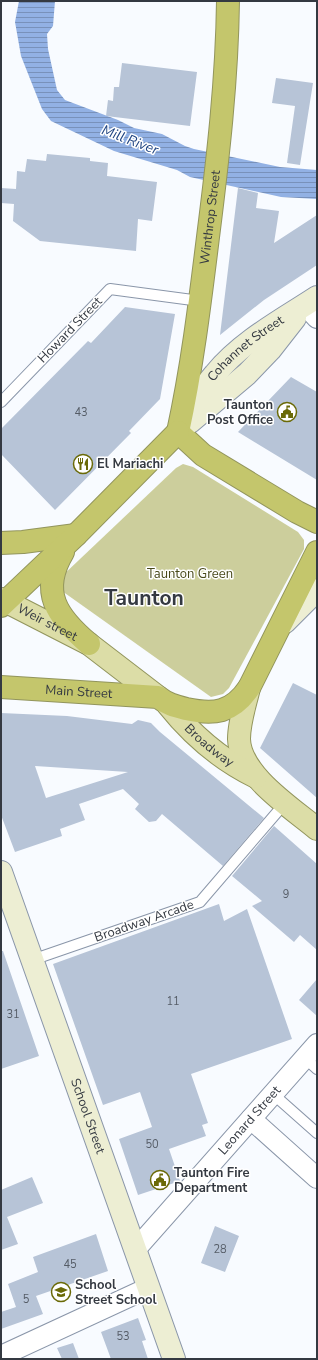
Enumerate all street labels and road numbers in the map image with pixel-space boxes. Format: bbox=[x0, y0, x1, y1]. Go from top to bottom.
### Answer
street label: Winthrop Street bbox=[196, 169, 225, 266]
street label: Howard Street bbox=[34, 293, 107, 367]
street label: Cohannet Street bbox=[203, 311, 288, 385]
street label: Weir street bbox=[14, 600, 81, 646]
street label: Main Street bbox=[45, 681, 113, 703]
street label: Broadway bbox=[180, 720, 238, 772]
street label: Broadway Arcade bbox=[92, 896, 196, 946]
street label: School Street bbox=[66, 1076, 109, 1157]
street label: Leonard Street bbox=[214, 1082, 285, 1159]

